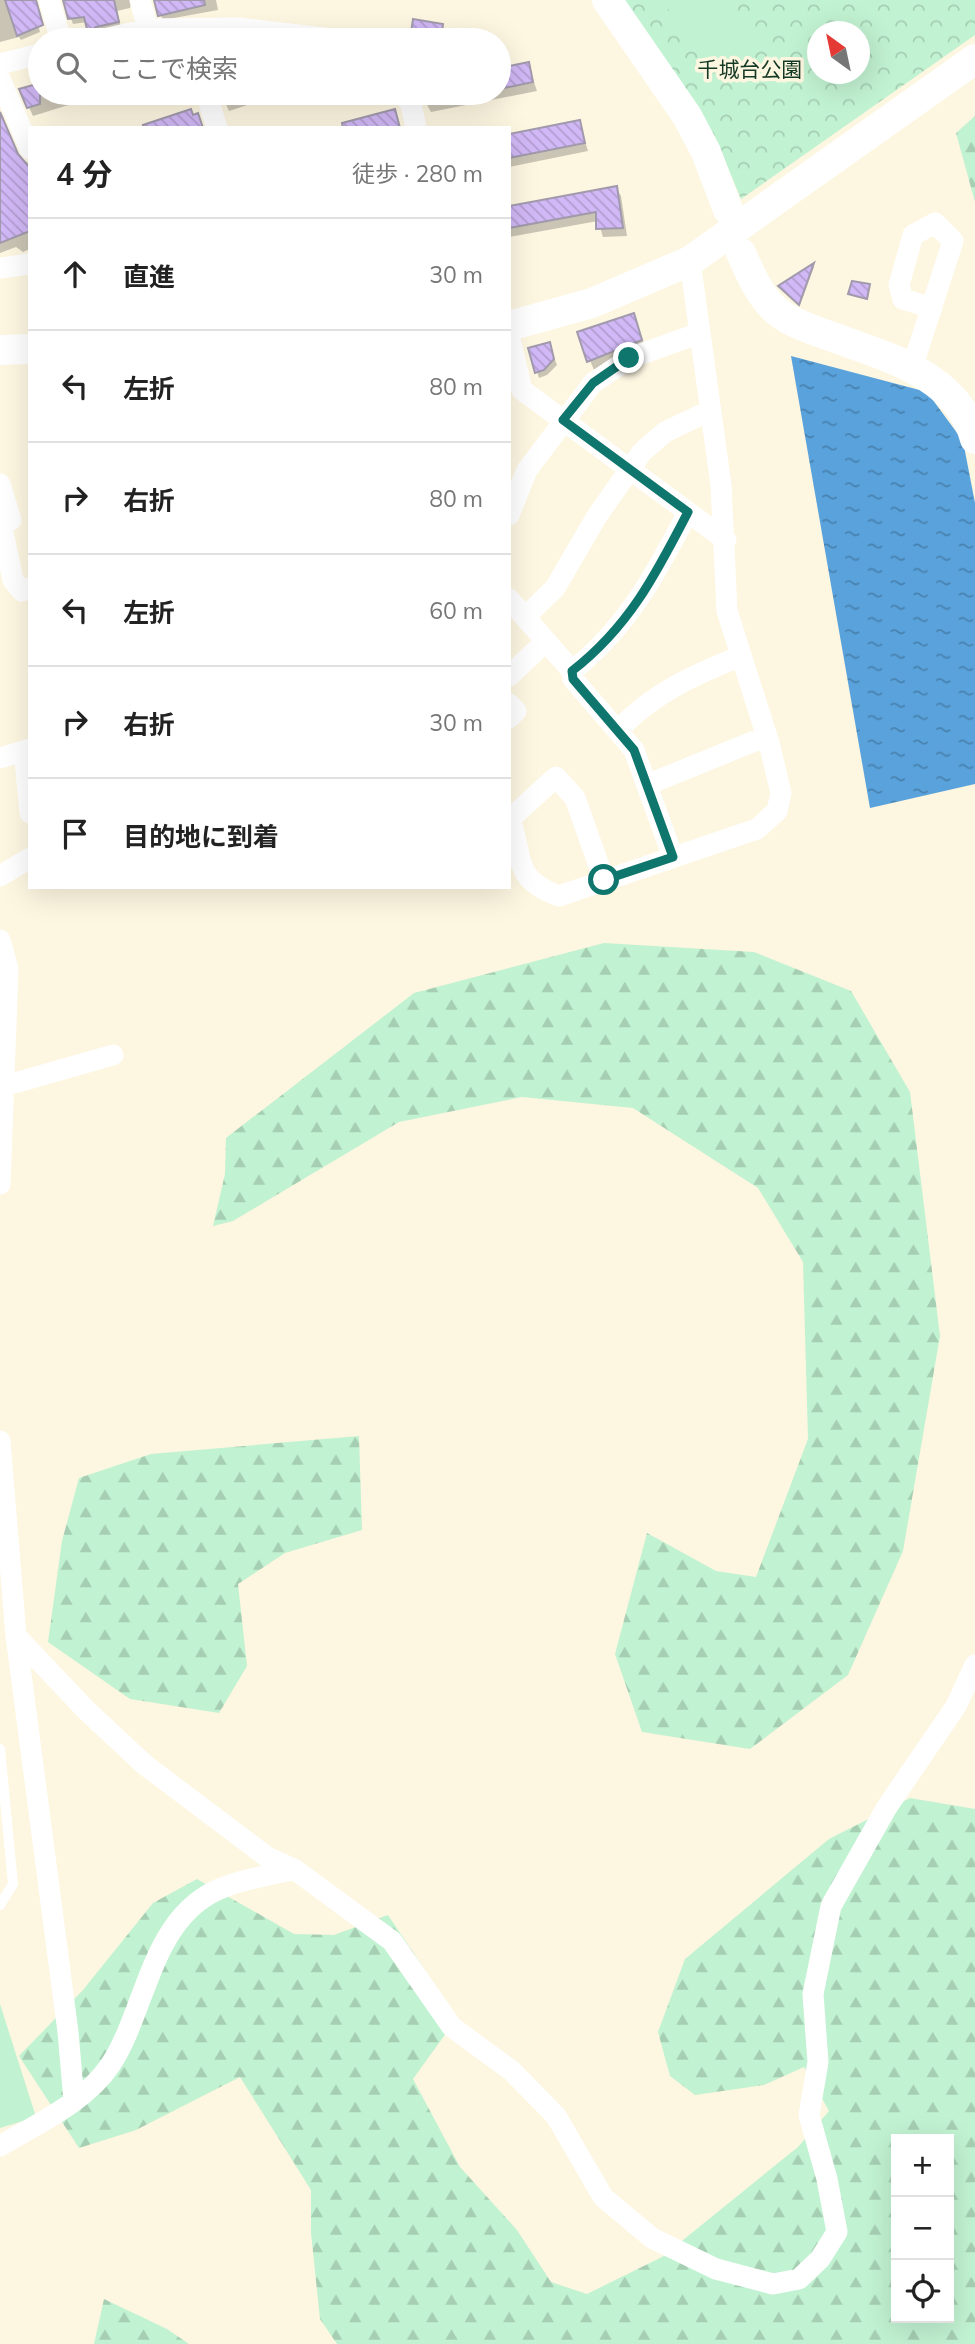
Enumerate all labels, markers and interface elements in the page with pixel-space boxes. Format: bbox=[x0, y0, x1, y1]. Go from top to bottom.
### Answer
north arrow bbox=[807, 21, 870, 84]
search box bbox=[28, 28, 511, 105]
icon: search bbox=[52, 48, 90, 86]
text: ここで検索 bbox=[108, 52, 238, 85]
park label: 千城台公園 bbox=[698, 56, 803, 82]
text: 4 分 bbox=[56, 155, 112, 193]
text: 徒歩 · 280 m bbox=[352, 159, 483, 188]
icon: ahead bbox=[56, 255, 94, 293]
text: 直進 bbox=[123, 260, 175, 293]
text: 30 m bbox=[429, 260, 483, 289]
route end bbox=[613, 342, 644, 373]
icon: left bbox=[56, 367, 94, 405]
text: 左折 bbox=[123, 372, 175, 405]
text: 80 m bbox=[429, 372, 483, 401]
icon: right bbox=[56, 479, 94, 517]
text: 右折 bbox=[123, 484, 175, 517]
text: 80 m bbox=[429, 484, 483, 513]
icon: left bbox=[56, 591, 94, 629]
text: 左折 bbox=[123, 596, 175, 629]
text: 60 m bbox=[429, 596, 483, 625]
icon: right bbox=[56, 703, 94, 741]
text: 右折 bbox=[123, 708, 175, 741]
text: 30 m bbox=[429, 708, 483, 737]
icon: arrive bbox=[56, 815, 94, 853]
text: 目的地に到着 bbox=[123, 820, 279, 853]
route start bbox=[588, 864, 619, 895]
map controls bbox=[891, 2134, 954, 2323]
button: + bbox=[891, 2134, 954, 2197]
button: − bbox=[891, 2197, 954, 2260]
button: locate bbox=[891, 2260, 954, 2323]

